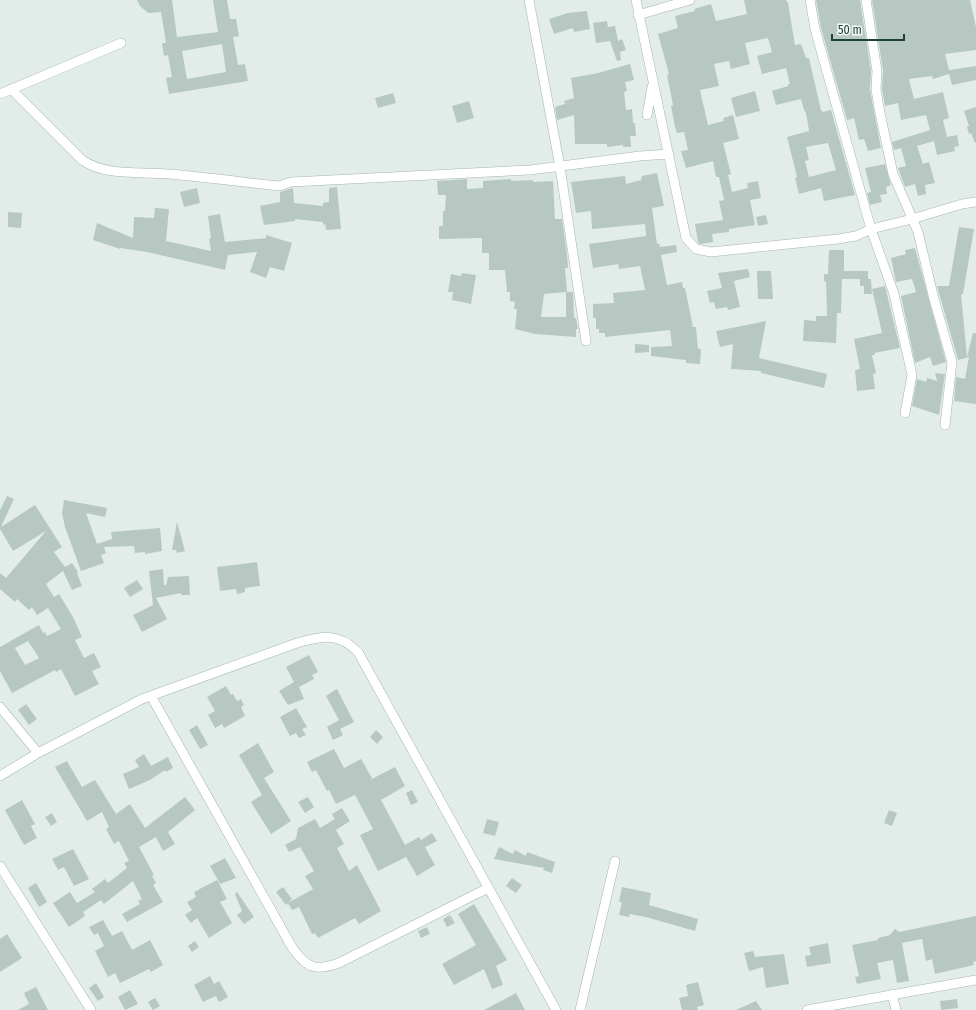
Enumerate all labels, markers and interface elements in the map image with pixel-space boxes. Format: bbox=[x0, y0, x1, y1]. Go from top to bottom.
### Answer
scale bar bbox=[832, 16, 904, 42]
text: 50 m bbox=[838, 23, 862, 37]

